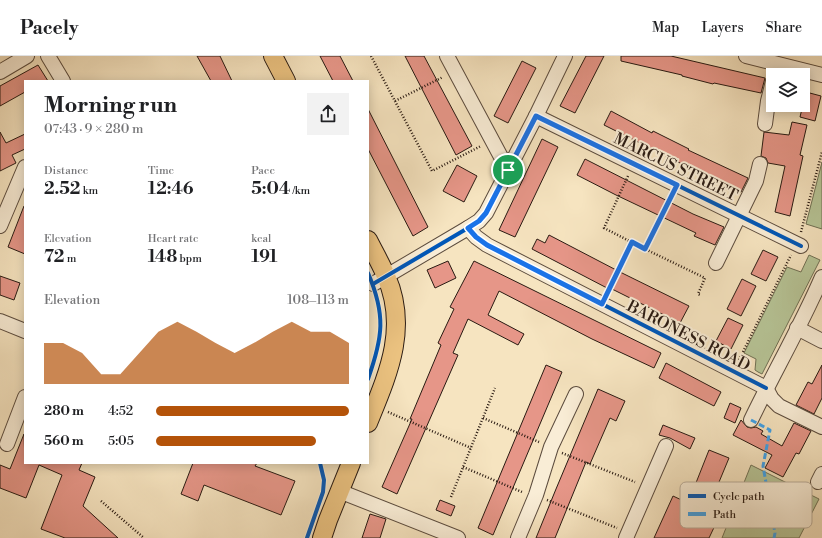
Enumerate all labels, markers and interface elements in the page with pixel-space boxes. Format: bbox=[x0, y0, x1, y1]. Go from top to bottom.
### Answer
text: Pacely bbox=[20, 16, 79, 40]
text: Map bbox=[652, 19, 679, 37]
text: Layers bbox=[701, 19, 744, 37]
text: Share bbox=[766, 19, 802, 37]
map controls bbox=[766, 68, 810, 112]
button: layers bbox=[766, 68, 810, 112]
text: Morning run bbox=[44, 92, 177, 119]
button: share bbox=[307, 93, 349, 135]
text: 07:43 · 9 × 280 m bbox=[44, 121, 143, 137]
street label: MARCUS STREET bbox=[610, 128, 741, 206]
pin bbox=[491, 153, 525, 187]
icon: arrive bbox=[497, 159, 519, 181]
text: Distance bbox=[44, 164, 88, 178]
text: Time bbox=[148, 164, 174, 178]
text: Pace bbox=[251, 164, 275, 178]
text: 2.52 bbox=[44, 178, 80, 200]
text: 12:46 bbox=[148, 178, 194, 200]
text: 5:04 bbox=[251, 178, 290, 200]
text: km bbox=[80, 184, 98, 198]
text: /km bbox=[290, 184, 310, 198]
text: Elevation bbox=[44, 232, 92, 246]
text: Heart rate bbox=[148, 232, 198, 246]
text: kcal bbox=[251, 232, 271, 246]
text: 72 bbox=[44, 246, 64, 268]
text: 148 bbox=[148, 246, 177, 268]
text: 191 bbox=[251, 246, 277, 268]
text: m bbox=[64, 252, 76, 266]
text: bpm bbox=[177, 252, 202, 266]
text: Elevation bbox=[44, 292, 100, 308]
text: 108–113 m bbox=[287, 292, 349, 308]
street label: BARONESS ROAD bbox=[623, 296, 754, 376]
text: 280 m bbox=[44, 403, 84, 419]
text: 4:52 bbox=[108, 403, 133, 419]
text: 560 m bbox=[44, 433, 84, 449]
text: 5:05 bbox=[108, 433, 134, 449]
legend bbox=[680, 482, 812, 528]
text: Cycle path bbox=[713, 490, 765, 504]
text: Path bbox=[713, 508, 737, 522]

